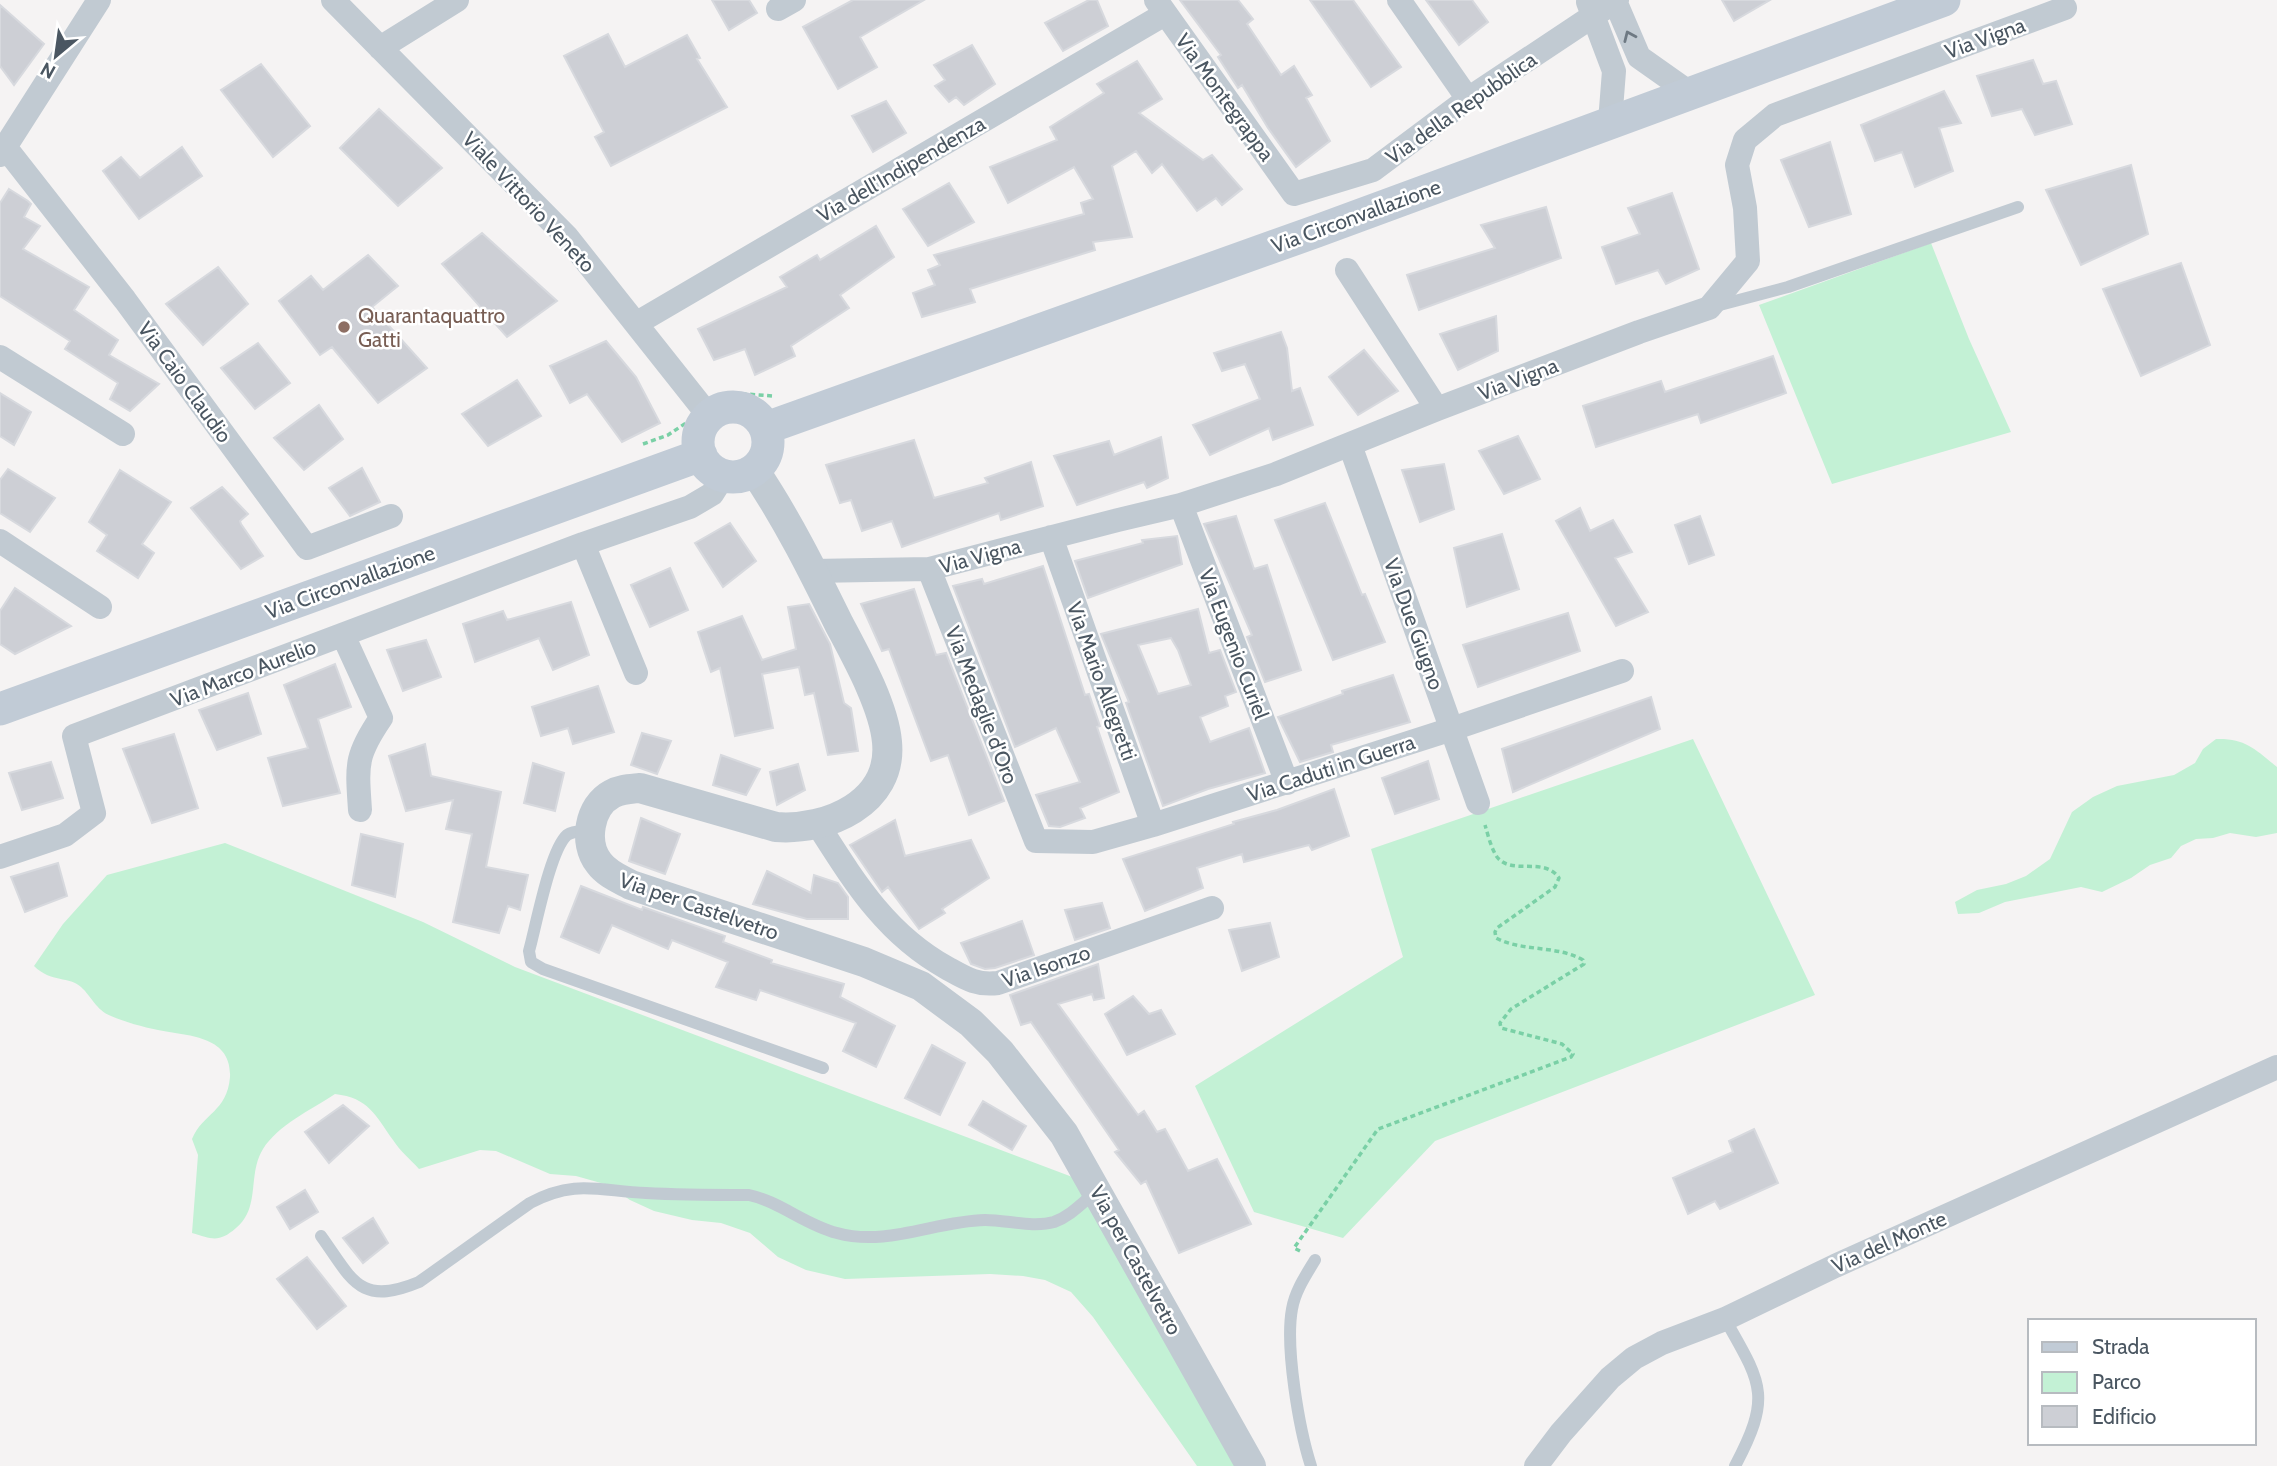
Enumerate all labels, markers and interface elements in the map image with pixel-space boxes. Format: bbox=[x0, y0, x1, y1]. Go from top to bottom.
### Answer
street label: Via Vigna bbox=[1942, 12, 2028, 64]
north arrow bbox=[21, 21, 91, 91]
street label: Via Montegrappa bbox=[1170, 29, 1280, 165]
one-way arrow bbox=[1624, 30, 1638, 42]
street label: Via della Repubblica bbox=[1381, 47, 1541, 169]
text: N bbox=[37, 57, 59, 84]
street label: Via dell'Indipendenza bbox=[812, 111, 990, 227]
street label: Viale Vittorio Veneto bbox=[457, 127, 601, 277]
street label: Via Circonvallazione bbox=[1268, 174, 1444, 258]
place label: Quarantaquattro Gatti bbox=[358, 303, 505, 352]
street label: Via Caio Claudio bbox=[133, 317, 237, 447]
marker: Quarantaquattro Gatti bbox=[336, 319, 352, 335]
street label: Via Vigna bbox=[1475, 352, 1561, 406]
street label: Via Vigna bbox=[936, 533, 1024, 579]
street label: Via Circonvallazione bbox=[262, 540, 438, 624]
street label: Via Due Giugno bbox=[1379, 555, 1449, 693]
street label: Via Eugenio Curiel bbox=[1194, 565, 1274, 723]
street label: Via Mario Allegretti bbox=[1062, 598, 1142, 764]
street label: Via Medaglie d'Oro bbox=[940, 623, 1024, 787]
street label: Via Marco Aurelio bbox=[167, 634, 319, 712]
street label: Via Caduti in Guerra bbox=[1244, 729, 1418, 807]
street label: Via per Castelvetro bbox=[616, 867, 782, 945]
street label: Via Isonzo bbox=[999, 939, 1093, 993]
street label: Via per Castelvetro bbox=[1085, 1181, 1187, 1339]
street label: Via del Monte bbox=[1828, 1206, 1950, 1278]
legend bbox=[2028, 1319, 2256, 1445]
text: Strada bbox=[2092, 1334, 2149, 1359]
text: Parco bbox=[2092, 1369, 2141, 1394]
text: Edificio bbox=[2092, 1404, 2156, 1429]

